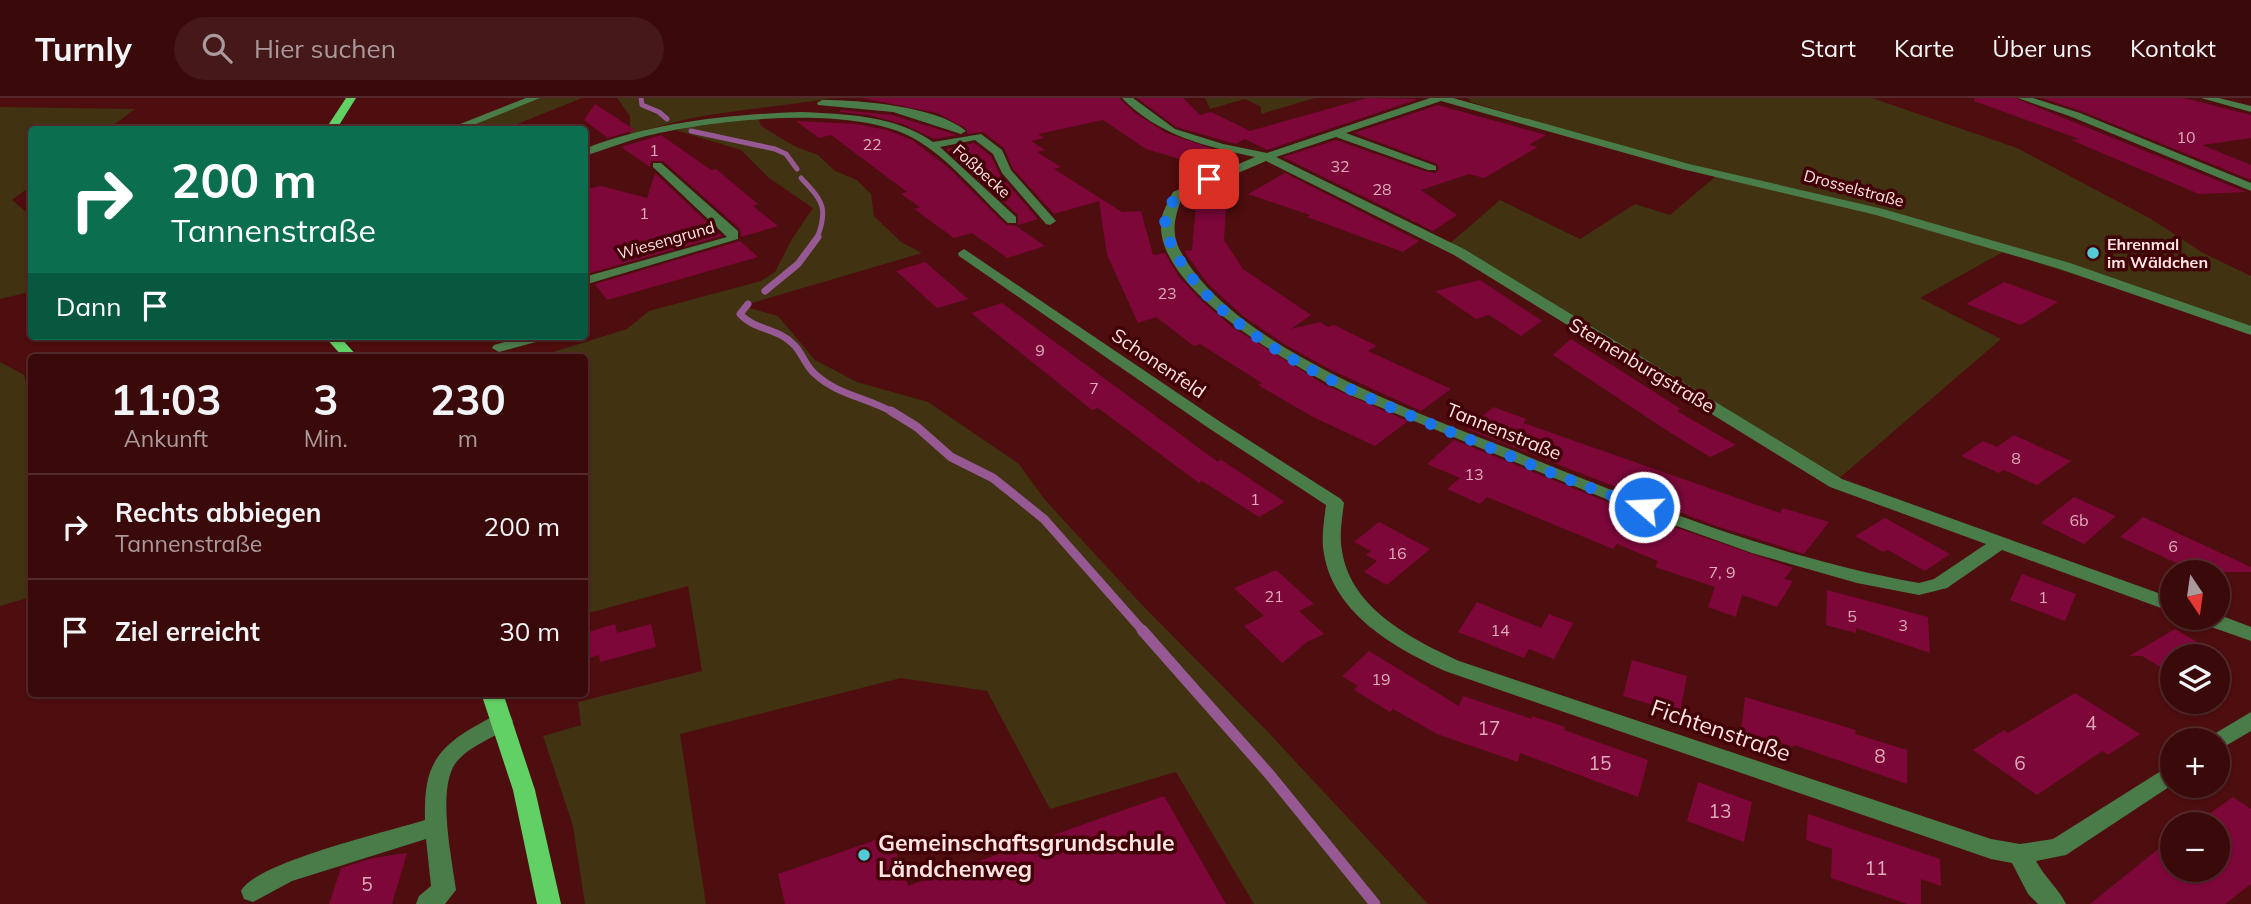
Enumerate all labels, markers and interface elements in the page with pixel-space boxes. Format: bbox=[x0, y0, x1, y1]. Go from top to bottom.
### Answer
search box bbox=[174, 17, 664, 80]
text: Turnly bbox=[35, 28, 132, 69]
icon: search bbox=[198, 29, 236, 67]
text: Hier suchen bbox=[254, 32, 396, 65]
text: Start bbox=[1800, 33, 1856, 63]
text: Karte bbox=[1894, 33, 1954, 63]
text: Über uns bbox=[1992, 33, 2092, 63]
text: Kontakt bbox=[2130, 33, 2216, 63]
house number: 10 bbox=[2176, 127, 2196, 147]
house number: 22 bbox=[862, 134, 882, 154]
house number: 1 bbox=[649, 140, 659, 160]
street label: Foßbecke bbox=[949, 140, 1015, 202]
text: 200 m bbox=[171, 149, 317, 210]
pin bbox=[1179, 149, 1239, 209]
icon: right bbox=[56, 154, 147, 245]
house number: 32 bbox=[1330, 156, 1350, 176]
icon: arrive bbox=[1190, 160, 1228, 198]
street label: Drosselstraße bbox=[1802, 165, 1906, 211]
house number: 28 bbox=[1372, 179, 1392, 199]
house number: 1 bbox=[639, 203, 649, 223]
text: Tannenstraße bbox=[171, 210, 376, 250]
street label: Wiesengrund bbox=[615, 217, 717, 263]
place label: Ehrenmal im Wäldchen bbox=[2107, 234, 2208, 272]
marker: Ehrenmal im Wäldchen bbox=[2085, 245, 2101, 261]
house number: 23 bbox=[1157, 283, 1177, 303]
icon: arrive bbox=[136, 287, 174, 325]
text: Dann bbox=[56, 290, 122, 323]
street label: Sternenburgstraße bbox=[1565, 312, 1719, 418]
street label: Schonenfeld bbox=[1107, 323, 1211, 403]
house number: 9 bbox=[1035, 340, 1045, 360]
text: 11:03 bbox=[110, 373, 222, 426]
text: 3 bbox=[313, 373, 338, 426]
text: 230 bbox=[430, 373, 506, 426]
house number: 7 bbox=[1089, 378, 1099, 398]
street label: Tannenstraße bbox=[1443, 397, 1565, 465]
text: Ankunft bbox=[124, 424, 208, 453]
text: Min. bbox=[304, 424, 348, 453]
text: m bbox=[458, 424, 478, 453]
house number: 8 bbox=[2011, 448, 2021, 468]
house number: 13 bbox=[1464, 464, 1484, 484]
position arrow bbox=[1607, 470, 1681, 544]
house number: 1 bbox=[1250, 489, 1260, 509]
text: Rechts abbiegen bbox=[115, 496, 321, 529]
icon: right bbox=[56, 508, 94, 546]
text: 200 m bbox=[484, 510, 560, 543]
house number: 6b bbox=[2069, 510, 2089, 530]
text: Tannenstraße bbox=[115, 529, 262, 558]
house number: 6 bbox=[2168, 536, 2178, 556]
house number: 16 bbox=[1387, 543, 1407, 563]
north arrow bbox=[2160, 560, 2230, 630]
map controls bbox=[2160, 560, 2230, 882]
house number: 7, 9 bbox=[1708, 562, 1736, 582]
house number: 21 bbox=[1264, 586, 1284, 606]
house number: 1 bbox=[2038, 587, 2048, 607]
house number: 5 bbox=[1847, 606, 1857, 626]
icon: arrive bbox=[56, 613, 94, 651]
text: Ziel erreicht bbox=[115, 615, 260, 648]
text: 30 m bbox=[499, 615, 560, 648]
house number: 3 bbox=[1898, 615, 1908, 635]
house number: 14 bbox=[1490, 620, 1510, 640]
button: layers bbox=[2160, 644, 2230, 714]
house number: 19 bbox=[1371, 669, 1391, 689]
street label: Fichtenstraße bbox=[1647, 693, 1795, 767]
house number: 4 bbox=[2085, 711, 2097, 735]
house number: 17 bbox=[1478, 716, 1500, 740]
button: + bbox=[2160, 728, 2230, 798]
house number: 8 bbox=[1874, 744, 1886, 768]
house number: 15 bbox=[1589, 751, 1611, 775]
house number: 6 bbox=[2014, 751, 2026, 775]
house number: 13 bbox=[1709, 799, 1731, 823]
button: − bbox=[2160, 812, 2230, 882]
place label: Gemeinschaftsgrundschule Ländchenweg bbox=[878, 828, 1175, 883]
marker: Gemeinschaftsgrundschule Ländchenweg bbox=[856, 847, 872, 863]
house number: 11 bbox=[1865, 856, 1887, 880]
house number: 5 bbox=[361, 872, 373, 896]

